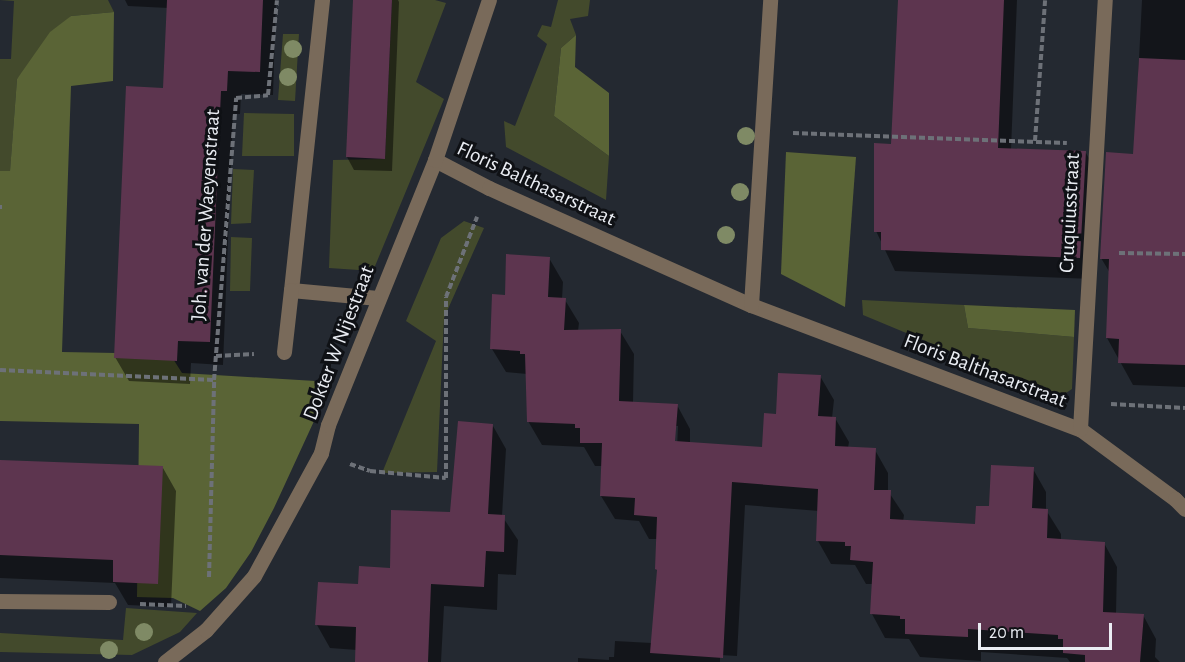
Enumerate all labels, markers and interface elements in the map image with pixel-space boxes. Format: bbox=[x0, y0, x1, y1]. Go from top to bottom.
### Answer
street label: Joh. van der Waeyenstraat bbox=[186, 108, 226, 322]
street label: Floris Balthasarstraat bbox=[453, 136, 619, 232]
street label: Cruquiusstraat bbox=[1054, 152, 1086, 274]
street label: Dokter W Nijestraat bbox=[298, 262, 380, 424]
street label: Floris Balthasarstraat bbox=[900, 328, 1070, 414]
scale bar bbox=[981, 611, 1114, 649]
text: 20 m bbox=[989, 624, 1024, 642]

